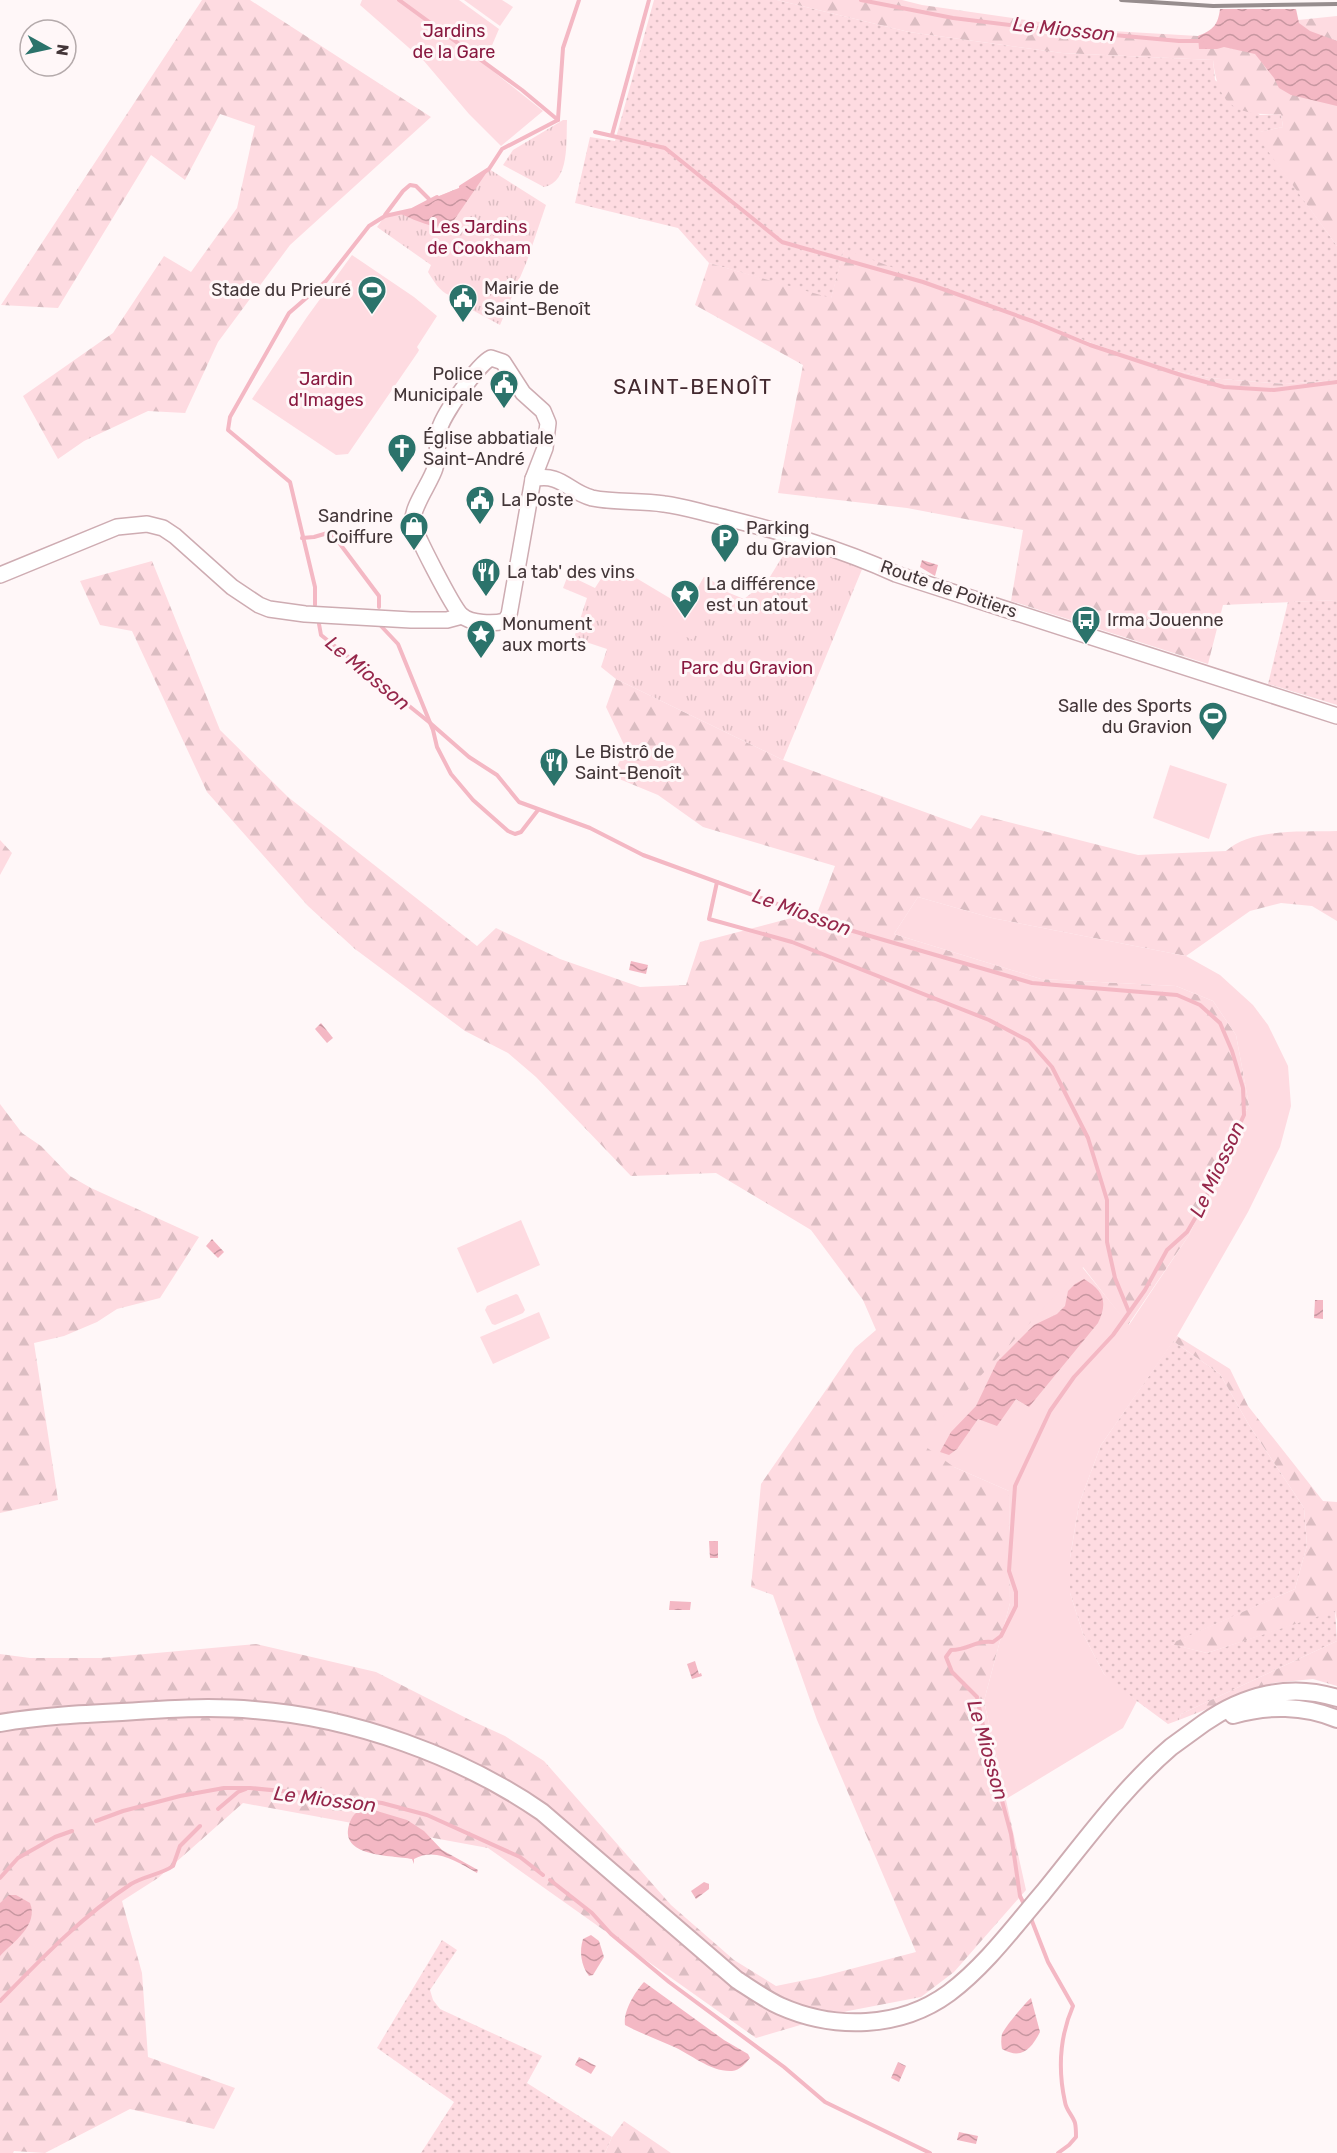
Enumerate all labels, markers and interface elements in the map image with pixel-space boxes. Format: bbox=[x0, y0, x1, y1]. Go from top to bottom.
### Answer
water label: Le Miosson bbox=[1011, 12, 1117, 46]
north arrow bbox=[18, 18, 78, 78]
park label: Jardins de la Gare bbox=[413, 20, 495, 63]
text: N bbox=[52, 43, 73, 57]
park label: Les Jardins de Cookham bbox=[427, 216, 531, 259]
sports icon: Stade du Prieuré bbox=[356, 274, 388, 316]
place label: Mairie de Saint-Benoît bbox=[484, 277, 590, 320]
place label: Stade du Prieuré bbox=[211, 279, 351, 301]
public building icon: Mairie de Saint-Benoît bbox=[447, 282, 479, 324]
place label: Police Municipale bbox=[393, 363, 483, 406]
park label: Jardin d'Images bbox=[288, 368, 364, 411]
public building icon: Police Municipale bbox=[488, 368, 520, 410]
district label: SAINT-BENOÎT bbox=[613, 374, 773, 399]
place label: Église abbatiale Saint-André bbox=[423, 427, 554, 470]
church icon: Église abbatiale Saint-André bbox=[386, 432, 418, 474]
public building icon: La Poste bbox=[464, 484, 496, 526]
place label: La Poste bbox=[501, 489, 574, 511]
place label: Sandrine Coiffure bbox=[318, 505, 393, 548]
shop icon: Sandrine Coiffure bbox=[398, 510, 430, 552]
place label: Parking du Gravion bbox=[746, 517, 836, 560]
parking icon: Parking du Gravion bbox=[709, 522, 741, 564]
street label: Route de Poitiers bbox=[878, 555, 1020, 623]
restaurant icon: La tab' des vins bbox=[470, 556, 502, 598]
place label: La tab' des vins bbox=[507, 561, 635, 583]
place label: La différence est un atout bbox=[706, 573, 816, 616]
place icon: La différence est un atout bbox=[669, 578, 701, 620]
bus stop icon: Irma Jouenne bbox=[1070, 604, 1102, 646]
place label: Irma Jouenne bbox=[1107, 609, 1224, 631]
place label: Monument aux morts bbox=[502, 613, 592, 656]
place icon: Monument aux morts bbox=[465, 618, 497, 660]
water label: Le Miosson bbox=[321, 631, 415, 715]
park label: Parc du Gravion bbox=[681, 657, 813, 679]
place label: Salle des Sports du Gravion bbox=[1058, 695, 1192, 738]
sports icon: Salle des Sports du Gravion bbox=[1197, 700, 1229, 742]
place label: Le Bistrô de Saint-Benoît bbox=[575, 741, 681, 784]
restaurant icon: Le Bistrô de Saint-Benoît bbox=[538, 746, 570, 788]
water label: Le Miosson bbox=[749, 883, 855, 941]
water label: Le Miosson bbox=[1184, 1117, 1250, 1221]
water label: Le Miosson bbox=[962, 1697, 1014, 1803]
water label: Le Miosson bbox=[272, 1781, 378, 1817]

